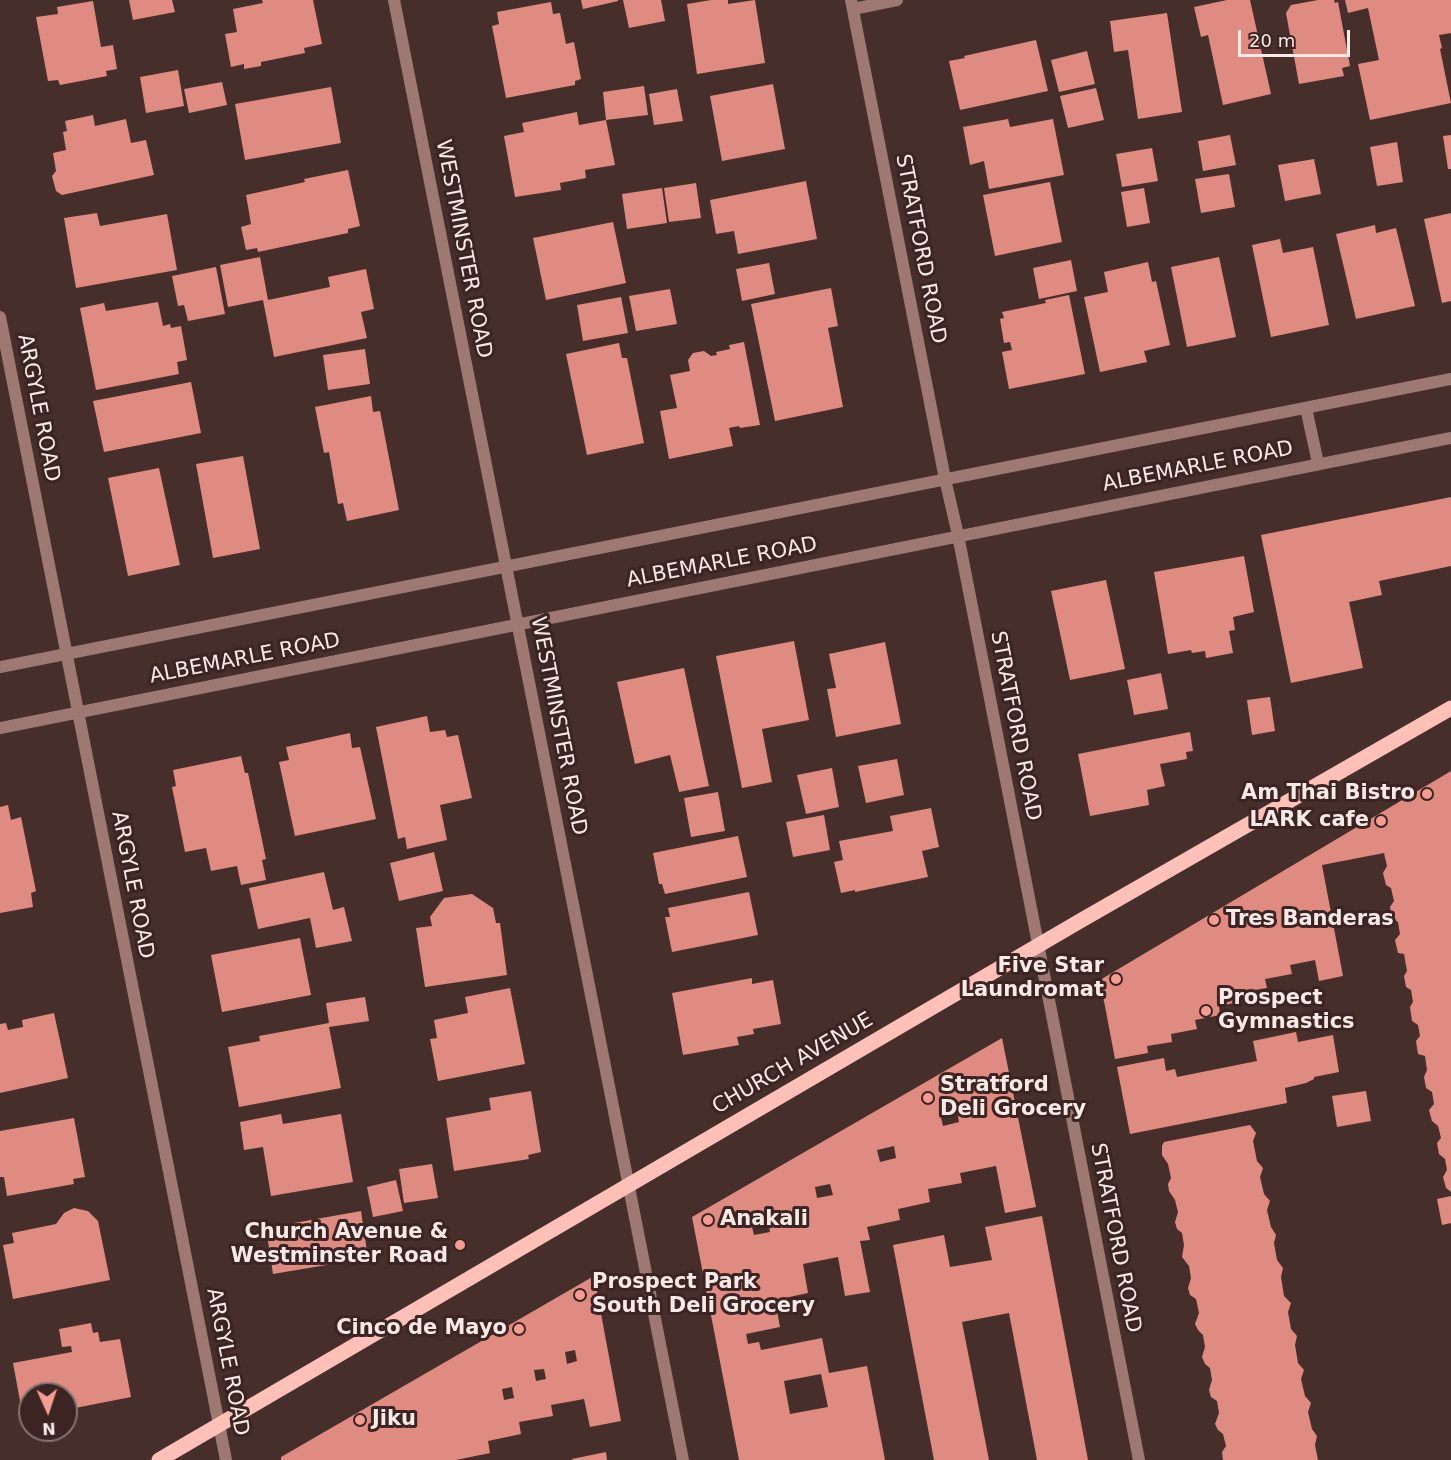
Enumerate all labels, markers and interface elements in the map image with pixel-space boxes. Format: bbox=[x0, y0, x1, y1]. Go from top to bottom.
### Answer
scale bar bbox=[1241, 18, 1354, 56]
text: 20 m bbox=[1249, 30, 1295, 51]
street label: WESTMINSTER ROAD bbox=[429, 138, 497, 360]
street label: STRATFORD ROAD bbox=[889, 152, 951, 346]
street label: ARGYLE ROAD bbox=[11, 332, 65, 484]
street label: ALBEMARLE ROAD bbox=[1101, 436, 1295, 498]
street label: ALBEMARLE ROAD bbox=[625, 532, 819, 594]
street label: WESTMINSTER ROAD bbox=[524, 615, 592, 837]
street label: ALBEMARLE ROAD bbox=[148, 628, 342, 690]
street label: STRATFORD ROAD bbox=[984, 629, 1046, 823]
place label: Am Thai Bistro bbox=[1241, 781, 1415, 807]
marker: Am Thai Bistro bbox=[1420, 787, 1434, 801]
place label: LARK cafe bbox=[1250, 808, 1369, 834]
street label: ARGYLE ROAD bbox=[105, 809, 159, 961]
marker: LARK cafe bbox=[1374, 814, 1388, 828]
place label: Tres Banderas bbox=[1226, 907, 1394, 933]
marker: Tres Banderas bbox=[1207, 913, 1221, 927]
place label: Five Star Laundromat bbox=[961, 954, 1104, 1004]
marker: Five Star Laundromat bbox=[1109, 972, 1123, 986]
place label: Prospect Gymnastics bbox=[1218, 986, 1355, 1036]
marker: Prospect Gymnastics bbox=[1199, 1004, 1213, 1018]
street label: CHURCH AVENUE bbox=[708, 1008, 878, 1120]
place label: Stratford Deli Grocery bbox=[940, 1073, 1086, 1123]
marker: Stratford Deli Grocery bbox=[921, 1091, 935, 1105]
street label: STRATFORD ROAD bbox=[1084, 1141, 1146, 1335]
place label: Anakali bbox=[720, 1207, 808, 1233]
marker: Anakali bbox=[701, 1213, 715, 1227]
place label: Church Avenue & Westminster Road bbox=[231, 1220, 448, 1270]
marker: Church Avenue & Westminster Road bbox=[453, 1238, 467, 1252]
place label: Prospect Park South Deli Grocery bbox=[592, 1270, 815, 1320]
street label: ARGYLE ROAD bbox=[200, 1286, 254, 1438]
marker: Prospect Park South Deli Grocery bbox=[573, 1288, 587, 1302]
place label: Cinco de Mayo bbox=[336, 1316, 507, 1342]
marker: Cinco de Mayo bbox=[512, 1322, 526, 1336]
north arrow bbox=[18, 1382, 78, 1442]
place label: Jiku bbox=[372, 1407, 416, 1433]
marker: Jiku bbox=[353, 1413, 367, 1427]
text: N bbox=[42, 1419, 56, 1438]

